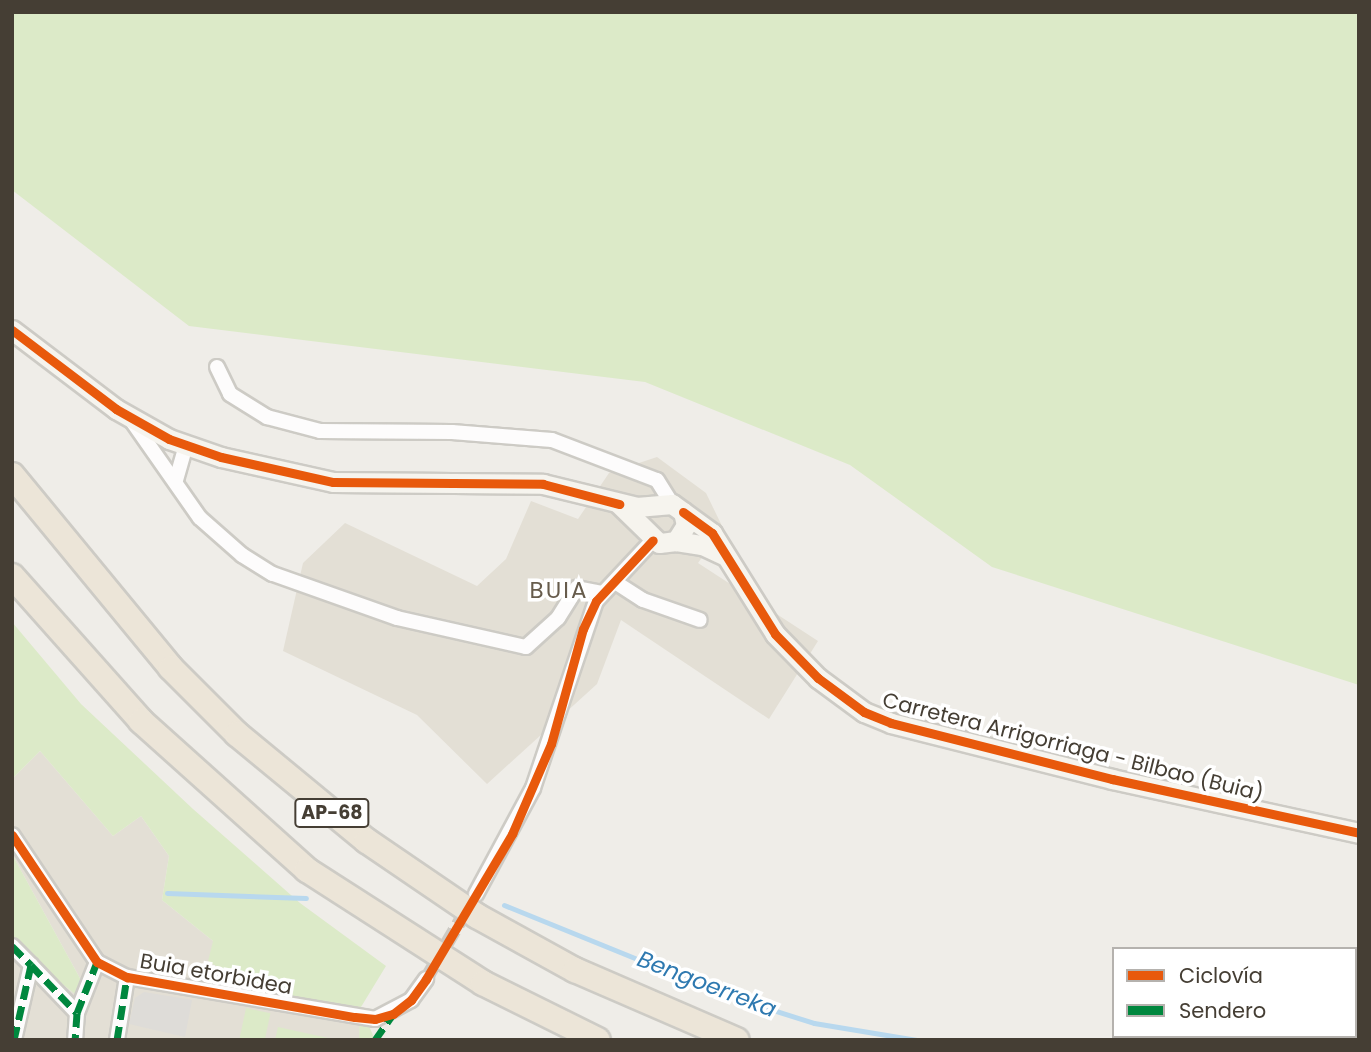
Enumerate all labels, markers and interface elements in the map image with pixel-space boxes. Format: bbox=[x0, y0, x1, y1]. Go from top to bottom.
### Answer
district label: BUIA bbox=[530, 576, 588, 604]
street label: Carretera Arrigorriaga - Bilbao (Buia) bbox=[880, 687, 1266, 807]
road number: AP-68 bbox=[294, 798, 370, 828]
water label: Bengoerreka bbox=[634, 945, 780, 1023]
legend bbox=[1112, 947, 1357, 1038]
street label: Buia etorbidea bbox=[138, 948, 294, 1000]
text: Ciclovía bbox=[1179, 961, 1263, 990]
text: Sendero bbox=[1179, 996, 1266, 1025]

